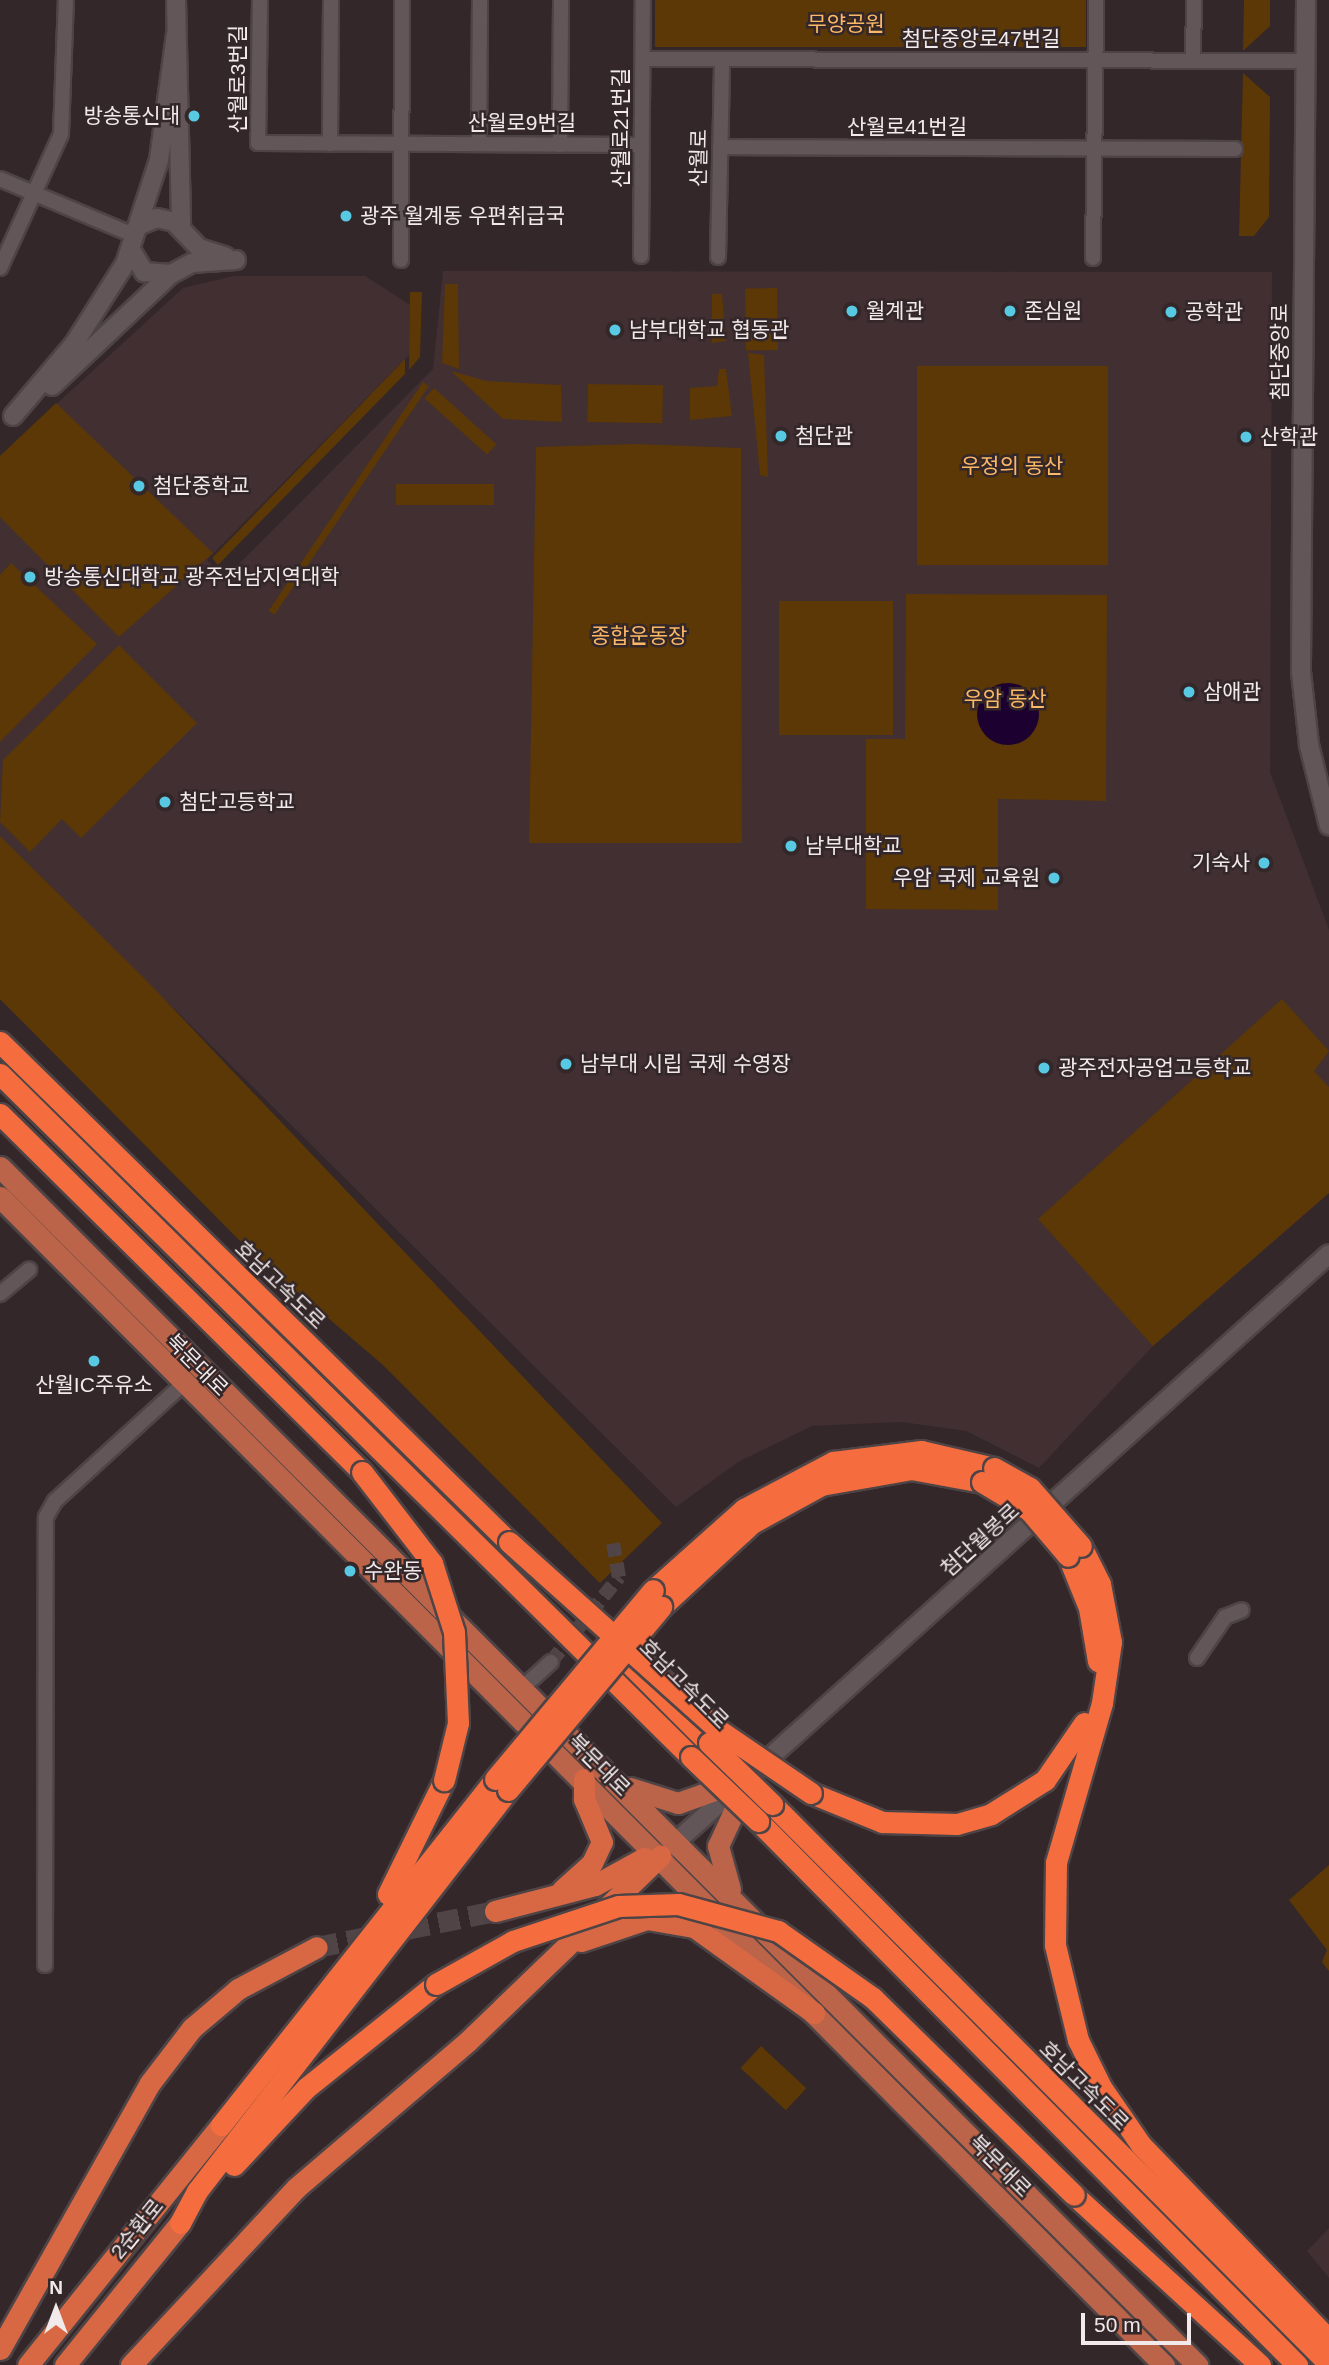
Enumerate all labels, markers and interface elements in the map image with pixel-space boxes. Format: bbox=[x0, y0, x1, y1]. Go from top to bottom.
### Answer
park label: 무양공원 bbox=[807, 11, 885, 37]
street label: 산월로3번길 bbox=[225, 25, 251, 133]
street label: 첨단중앙로47번길 bbox=[902, 26, 1060, 52]
street label: 산월로21번길 bbox=[608, 68, 634, 188]
place label: 방송통신대 bbox=[83, 103, 180, 129]
marker: 방송통신대 bbox=[186, 108, 202, 124]
street label: 산월로9번길 bbox=[468, 110, 576, 136]
street label: 산월로41번길 bbox=[847, 114, 967, 140]
street label: 산월로 bbox=[686, 129, 712, 187]
place label: 광주 월계동 우편취급국 bbox=[360, 203, 565, 229]
marker: 광주 월계동 우편취급국 bbox=[338, 208, 354, 224]
place label: 월계관 bbox=[866, 298, 924, 324]
place label: 존심원 bbox=[1024, 298, 1082, 324]
place label: 공학관 bbox=[1185, 299, 1243, 325]
marker: 월계관 bbox=[844, 303, 860, 319]
marker: 존심원 bbox=[1002, 303, 1018, 319]
marker: 공학관 bbox=[1163, 304, 1179, 320]
street label: 첨단중앙로 bbox=[1267, 304, 1293, 400]
place label: 남부대학교 협동관 bbox=[629, 317, 789, 343]
marker: 남부대학교 협동관 bbox=[607, 322, 623, 338]
place label: 첨단관 bbox=[795, 423, 853, 449]
place label: 산학관 bbox=[1260, 424, 1318, 450]
marker: 첨단관 bbox=[773, 428, 789, 444]
marker: 산학관 bbox=[1238, 429, 1254, 445]
park label: 우정의 동산 bbox=[961, 453, 1063, 479]
place label: 첨단중학교 bbox=[153, 473, 250, 499]
marker: 첨단중학교 bbox=[131, 478, 147, 494]
place label: 방송통신대학교 광주전남지역대학 bbox=[44, 564, 340, 590]
marker: 방송통신대학교 광주전남지역대학 bbox=[22, 569, 38, 585]
park label: 종합운동장 bbox=[591, 623, 687, 649]
place label: 삼애관 bbox=[1203, 679, 1261, 705]
marker: 삼애관 bbox=[1181, 684, 1197, 700]
park label: 우암 동산 bbox=[963, 686, 1047, 712]
place label: 첨단고등학교 bbox=[179, 789, 295, 815]
marker: 첨단고등학교 bbox=[157, 794, 173, 810]
place label: 남부대학교 bbox=[805, 833, 902, 859]
marker: 남부대학교 bbox=[783, 838, 799, 854]
place label: 기숙사 bbox=[1192, 850, 1250, 876]
marker: 기숙사 bbox=[1256, 855, 1272, 871]
place label: 우암 국제 교육원 bbox=[893, 865, 1040, 891]
marker: 우암 국제 교육원 bbox=[1046, 870, 1062, 886]
place label: 남부대 시립 국제 수영장 bbox=[580, 1051, 791, 1077]
place label: 광주전자공업고등학교 bbox=[1058, 1055, 1251, 1081]
marker: 남부대 시립 국제 수영장 bbox=[558, 1056, 574, 1072]
marker: 광주전자공업고등학교 bbox=[1036, 1060, 1052, 1076]
street label: 호남고속도로 bbox=[230, 1236, 330, 1334]
street label: 북문대로 bbox=[161, 1329, 233, 1401]
marker: 산월IC주유소 bbox=[86, 1353, 102, 1369]
place label: 산월IC주유소 bbox=[35, 1372, 153, 1398]
street label: 첨단월봉로 bbox=[936, 1498, 1024, 1582]
place label: 수완동 bbox=[364, 1558, 422, 1584]
marker: 수완동 bbox=[342, 1563, 358, 1579]
street label: 호남고속도로 bbox=[634, 1634, 734, 1734]
street label: 북문대로 bbox=[563, 1729, 635, 1801]
street label: 호남고속도로 bbox=[1034, 2036, 1134, 2136]
street label: 북문대로 bbox=[964, 2130, 1036, 2202]
street label: 2순환로 bbox=[105, 2194, 169, 2264]
north arrow bbox=[21, 2274, 91, 2344]
text: N bbox=[49, 2277, 63, 2298]
scale bar bbox=[1084, 2298, 1194, 2342]
text: 50 m bbox=[1094, 2313, 1141, 2336]

